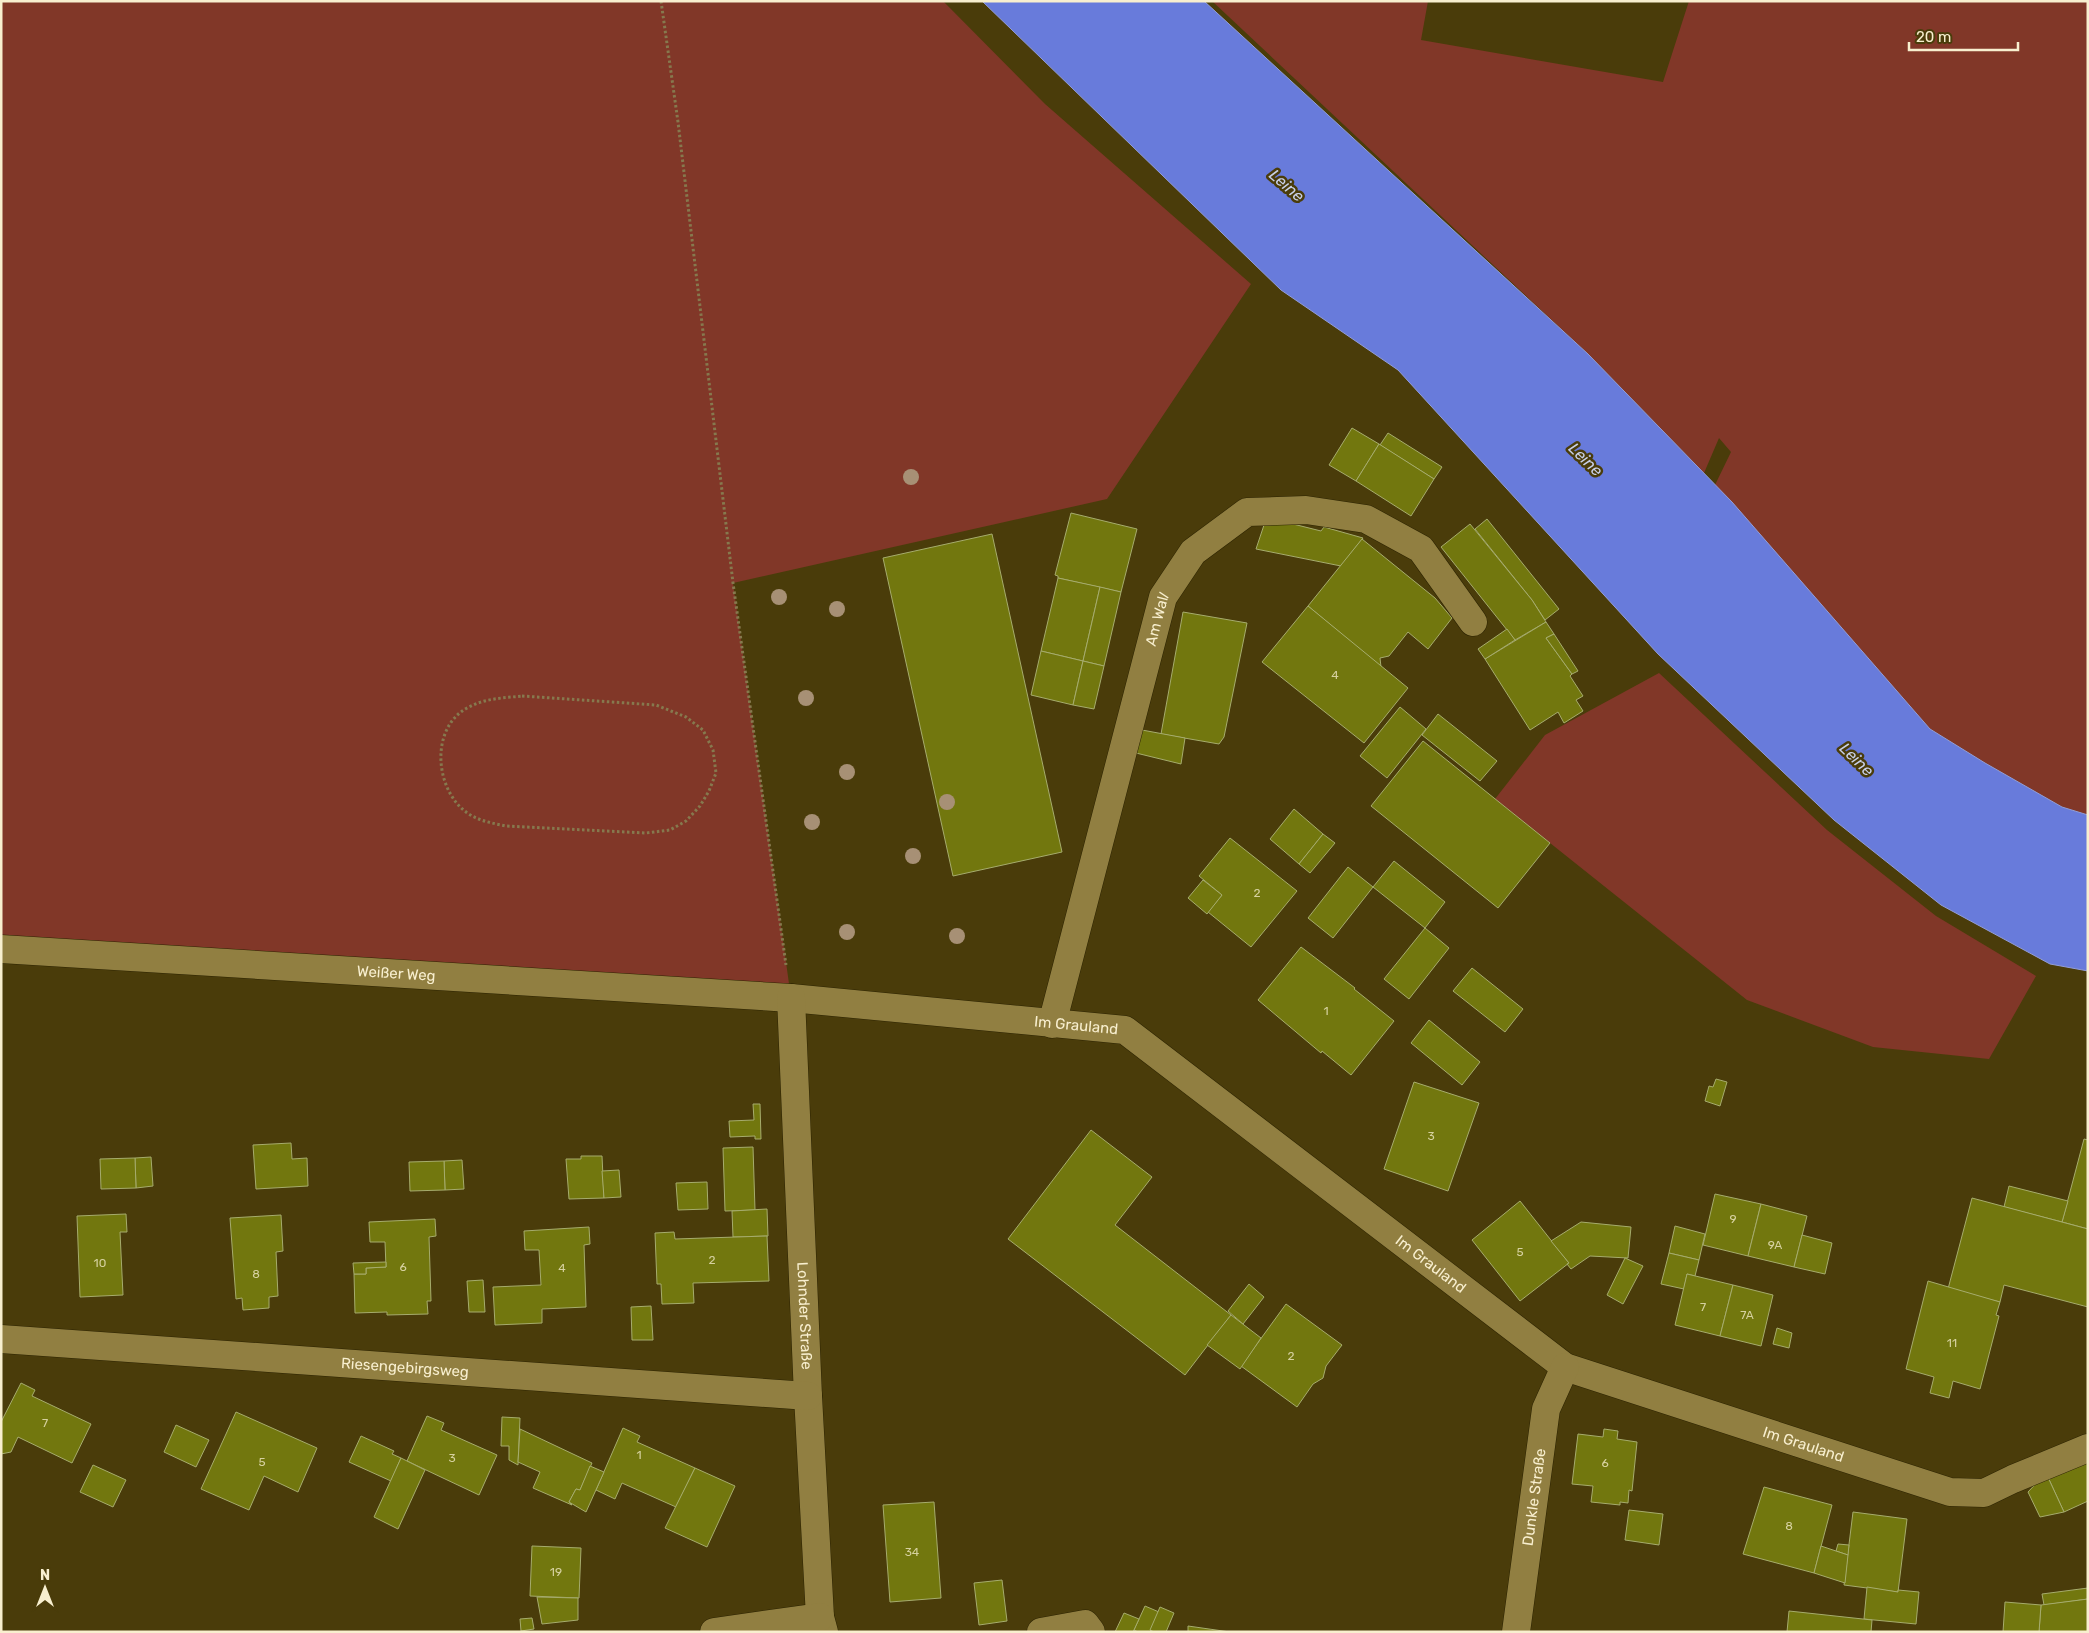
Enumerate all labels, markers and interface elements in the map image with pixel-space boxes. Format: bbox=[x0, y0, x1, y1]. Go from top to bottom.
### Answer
scale bar bbox=[1909, 20, 2018, 52]
text: 20 m bbox=[1916, 28, 1951, 46]
water label: Leine bbox=[1265, 165, 1308, 206]
water label: Leine bbox=[1565, 439, 1607, 480]
street label: Am Wall bbox=[1142, 589, 1173, 648]
house number: 4 bbox=[1331, 668, 1339, 682]
water label: Leine bbox=[1836, 739, 1878, 780]
house number: 2 bbox=[1253, 886, 1261, 900]
street label: Weißer Weg bbox=[356, 962, 436, 985]
house number: 1 bbox=[1323, 1004, 1329, 1018]
street label: Im Grauland bbox=[1033, 1012, 1119, 1038]
house number: 3 bbox=[1427, 1129, 1435, 1143]
house number: 9 bbox=[1729, 1212, 1737, 1226]
street label: Im Grauland bbox=[1392, 1231, 1470, 1297]
house number: 9A bbox=[1768, 1238, 1782, 1252]
house number: 5 bbox=[1516, 1245, 1524, 1259]
house number: 2 bbox=[708, 1253, 716, 1267]
house number: 10 bbox=[94, 1256, 106, 1270]
house number: 6 bbox=[399, 1260, 407, 1274]
house number: 4 bbox=[558, 1261, 566, 1275]
street label: Lohnder Straße bbox=[793, 1261, 816, 1370]
house number: 8 bbox=[252, 1267, 260, 1281]
house number: 7 bbox=[1700, 1300, 1706, 1314]
house number: 7A bbox=[1740, 1308, 1754, 1322]
house number: 11 bbox=[1947, 1336, 1957, 1350]
house number: 2 bbox=[1287, 1349, 1295, 1363]
street label: Riesengebirgsweg bbox=[340, 1354, 470, 1381]
house number: 7 bbox=[42, 1416, 48, 1430]
street label: Im Grauland bbox=[1761, 1423, 1846, 1466]
street label: Dunkle Straße bbox=[1519, 1447, 1550, 1547]
house number: 1 bbox=[636, 1448, 642, 1462]
house number: 3 bbox=[448, 1451, 456, 1465]
house number: 5 bbox=[258, 1455, 266, 1469]
house number: 6 bbox=[1601, 1456, 1609, 1470]
house number: 8 bbox=[1785, 1519, 1793, 1533]
house number: 34 bbox=[905, 1545, 920, 1559]
north arrow bbox=[20, 1563, 70, 1613]
house number: 19 bbox=[550, 1565, 562, 1579]
text: N bbox=[40, 1567, 50, 1584]

